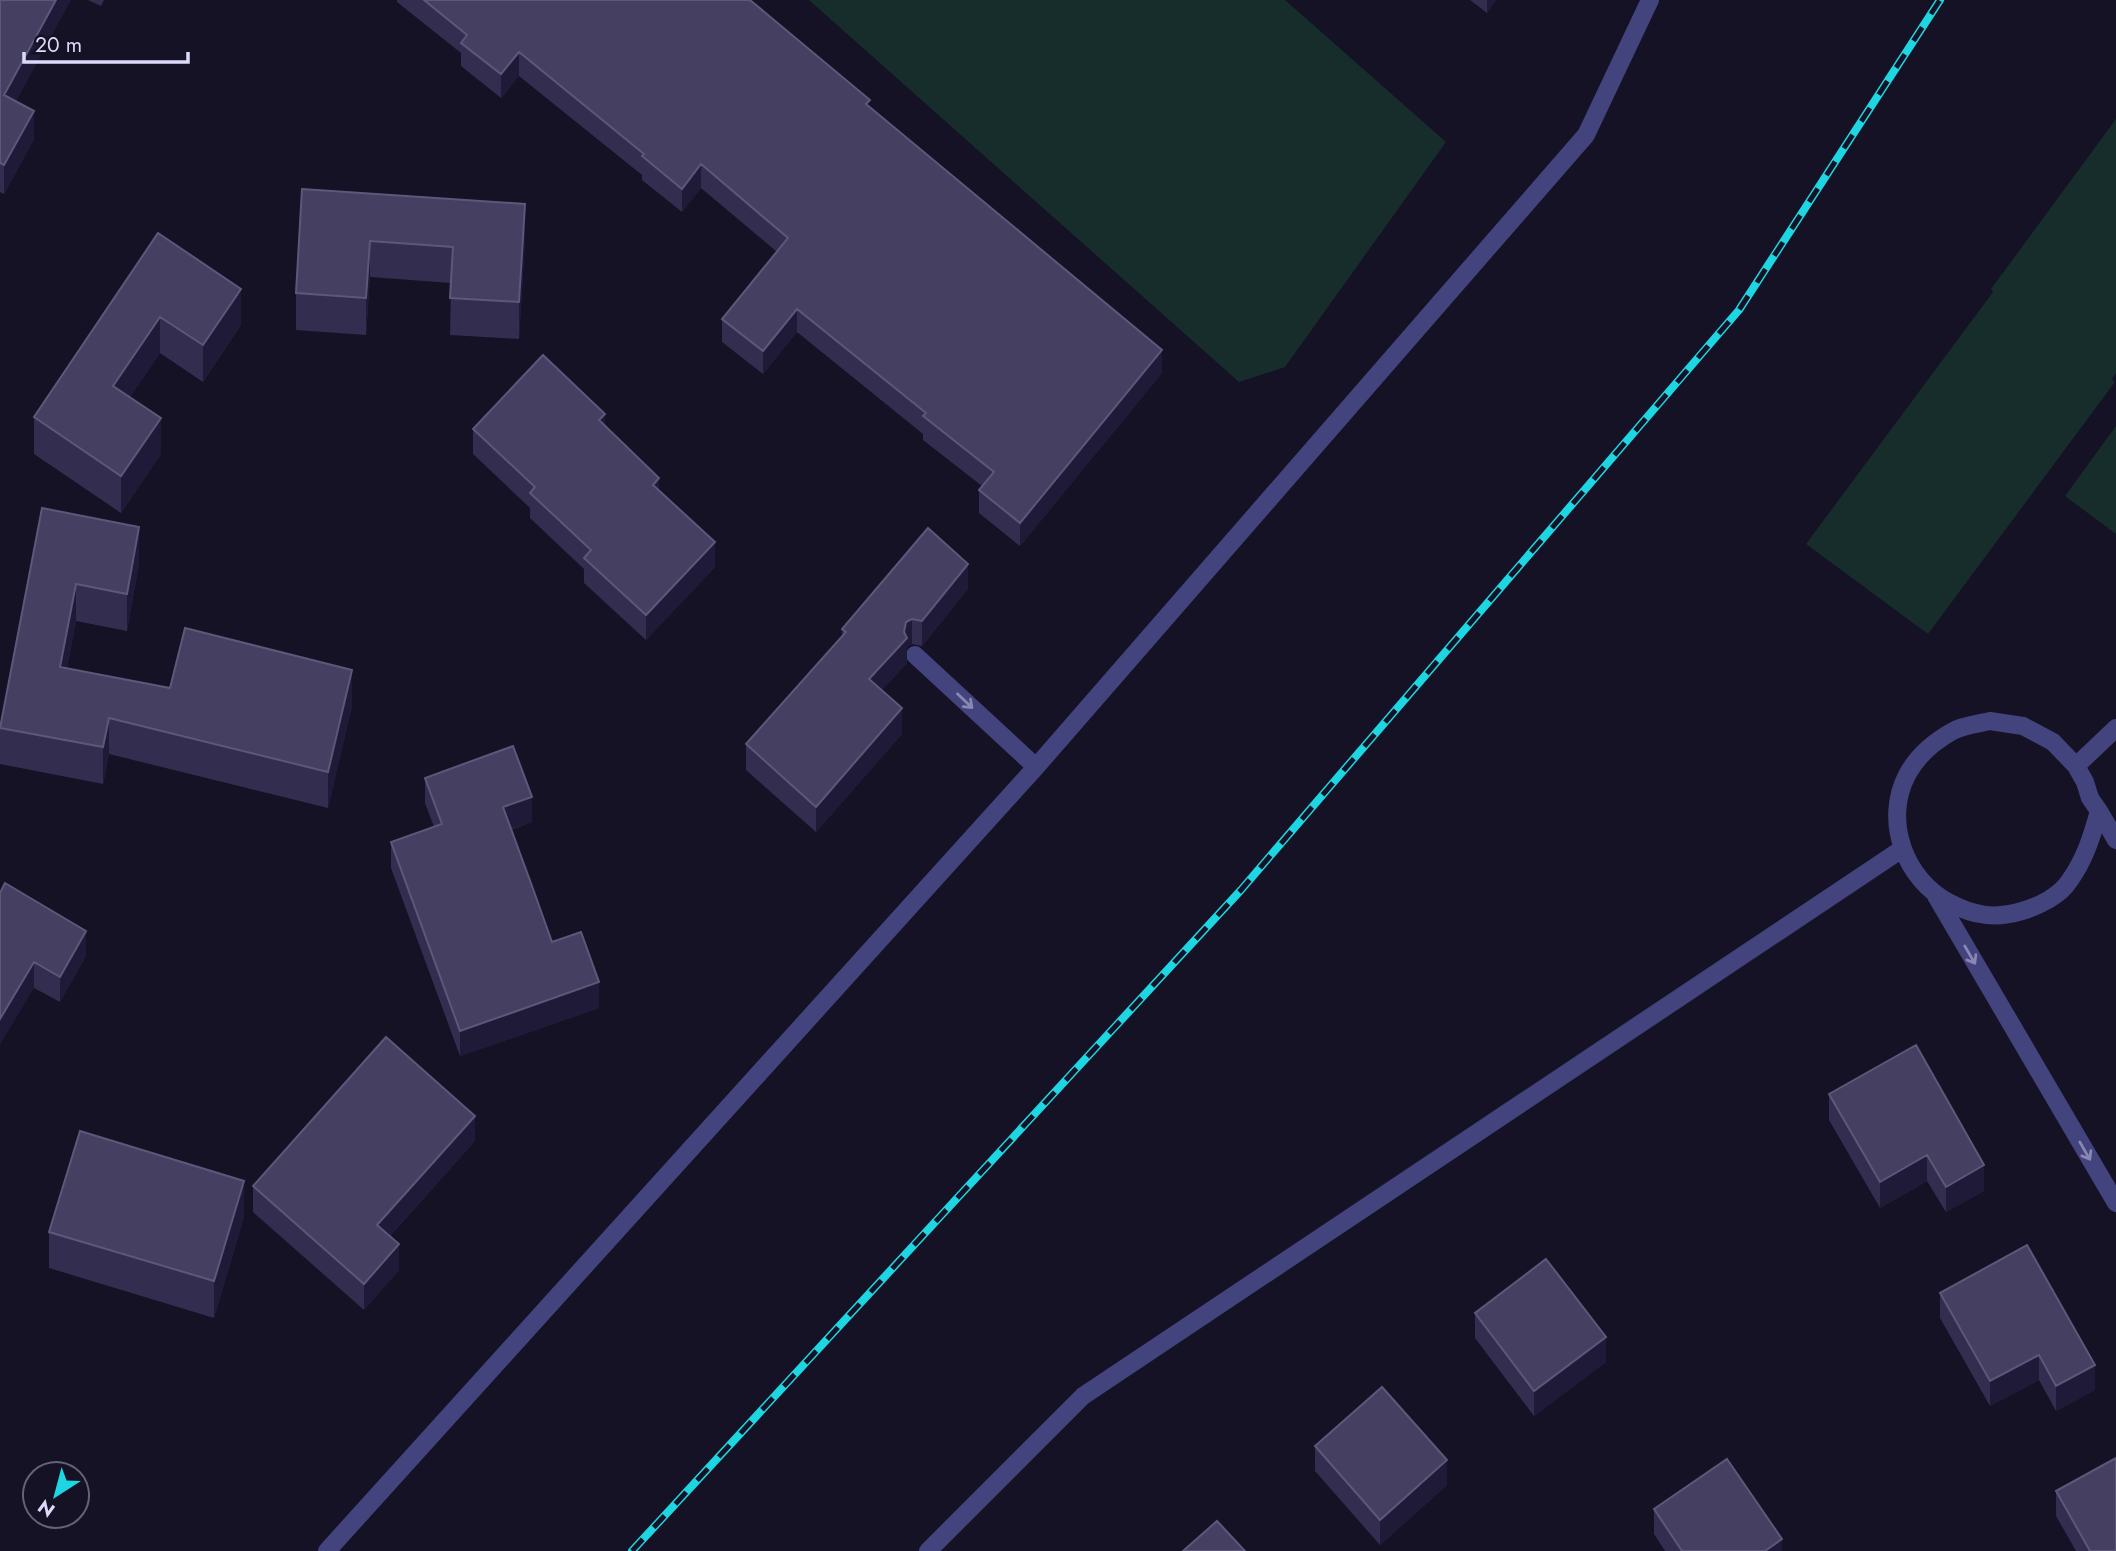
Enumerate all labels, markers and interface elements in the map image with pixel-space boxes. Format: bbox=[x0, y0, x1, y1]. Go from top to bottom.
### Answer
scale bar bbox=[24, 21, 189, 65]
text: 20 m bbox=[35, 30, 82, 60]
one-way arrow bbox=[956, 693, 974, 709]
one-way arrow bbox=[1963, 944, 1977, 964]
one-way arrow bbox=[2079, 1141, 2093, 1161]
north arrow bbox=[21, 1460, 91, 1530]
text: N bbox=[32, 1493, 60, 1524]

